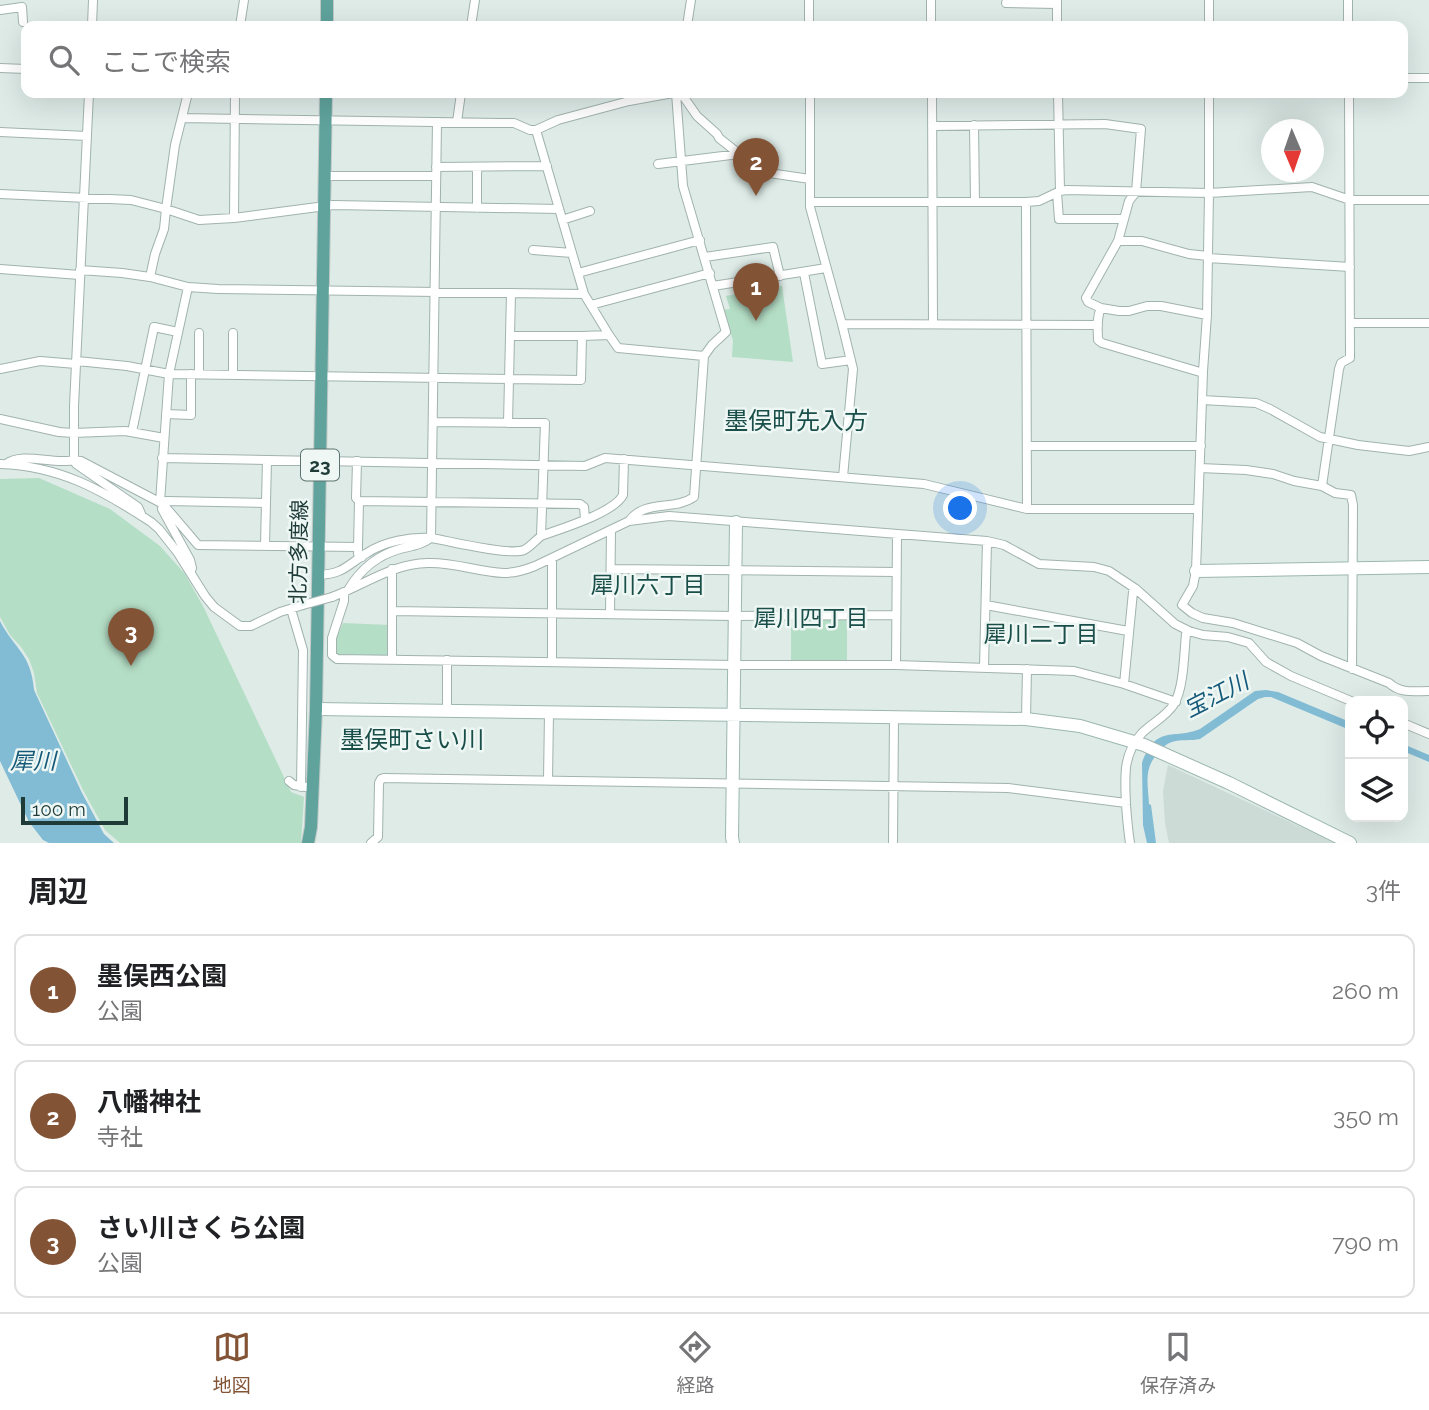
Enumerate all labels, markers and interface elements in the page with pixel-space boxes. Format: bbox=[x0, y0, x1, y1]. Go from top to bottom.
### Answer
search box bbox=[21, 21, 1408, 98]
icon: search bbox=[45, 41, 83, 79]
text: ここで検索 bbox=[101, 47, 231, 77]
north arrow bbox=[1261, 119, 1324, 182]
pin: 2 bbox=[733, 138, 779, 196]
pin: 1 bbox=[733, 263, 779, 321]
district label: 墨俣町先入方 bbox=[724, 406, 868, 435]
road number: 23 bbox=[301, 450, 339, 480]
your location bbox=[943, 491, 977, 525]
street label: 北方多度線 bbox=[285, 499, 312, 605]
district label: 犀川六丁目 bbox=[591, 571, 706, 598]
district label: 犀川四丁目 bbox=[754, 604, 869, 631]
pin: 3 bbox=[108, 608, 154, 666]
district label: 犀川二丁目 bbox=[984, 620, 1099, 647]
water label: 宝江川 bbox=[1179, 666, 1255, 722]
map controls bbox=[1345, 696, 1408, 822]
button: locate bbox=[1345, 696, 1408, 759]
district label: 墨俣町さい川 bbox=[340, 725, 484, 754]
water label: 犀川 bbox=[10, 747, 59, 774]
button: layers bbox=[1345, 759, 1408, 822]
scale bar bbox=[21, 794, 128, 826]
text: 100 m bbox=[32, 798, 86, 820]
text: 周辺 bbox=[28, 874, 88, 909]
text: 3件 bbox=[1366, 877, 1401, 904]
text: 墨俣西公園 bbox=[97, 961, 227, 991]
text: 1 bbox=[47, 977, 59, 1004]
text: 260 m bbox=[1332, 977, 1399, 1004]
text: 公園 bbox=[97, 997, 143, 1024]
text: 八幡神社 bbox=[97, 1087, 201, 1117]
text: 2 bbox=[47, 1103, 59, 1130]
text: 350 m bbox=[1333, 1103, 1399, 1130]
text: 寺社 bbox=[97, 1123, 143, 1150]
text: さい川さくら公園 bbox=[97, 1213, 305, 1243]
text: 3 bbox=[47, 1229, 59, 1256]
text: 790 m bbox=[1332, 1229, 1399, 1256]
text: 公園 bbox=[97, 1249, 143, 1276]
tab: 地図 bbox=[213, 1328, 251, 1397]
tab: 経路 bbox=[676, 1328, 714, 1397]
tab: 保存済み bbox=[1140, 1328, 1216, 1397]

